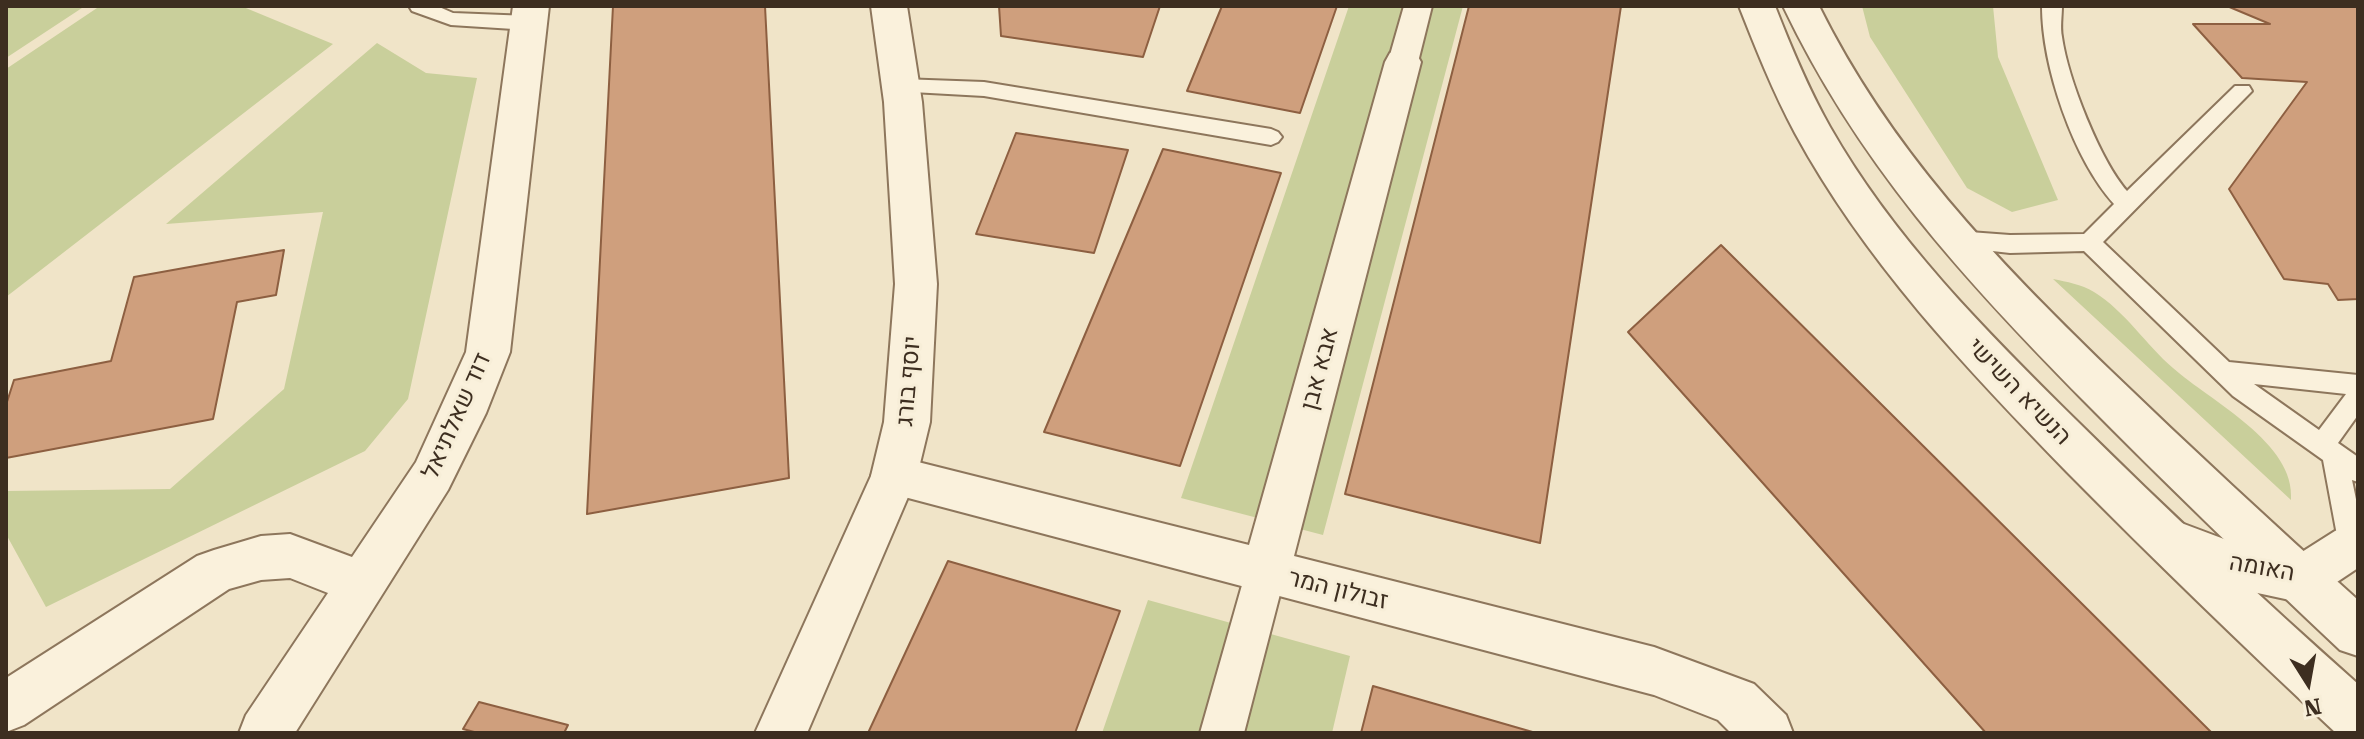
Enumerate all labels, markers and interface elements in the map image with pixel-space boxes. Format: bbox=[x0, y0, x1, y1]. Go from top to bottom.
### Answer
street label: אבא אבן bbox=[1295, 324, 1345, 414]
street label: הנשיא השישי bbox=[1961, 333, 2077, 451]
street label: יוסף בורג bbox=[891, 335, 927, 427]
street label: דוד שאלתיאל bbox=[416, 349, 498, 483]
street label: האומה bbox=[2227, 548, 2297, 588]
street label: זבולון המר bbox=[1285, 564, 1391, 616]
north arrow bbox=[2268, 643, 2348, 723]
text: N bbox=[2302, 693, 2323, 721]

